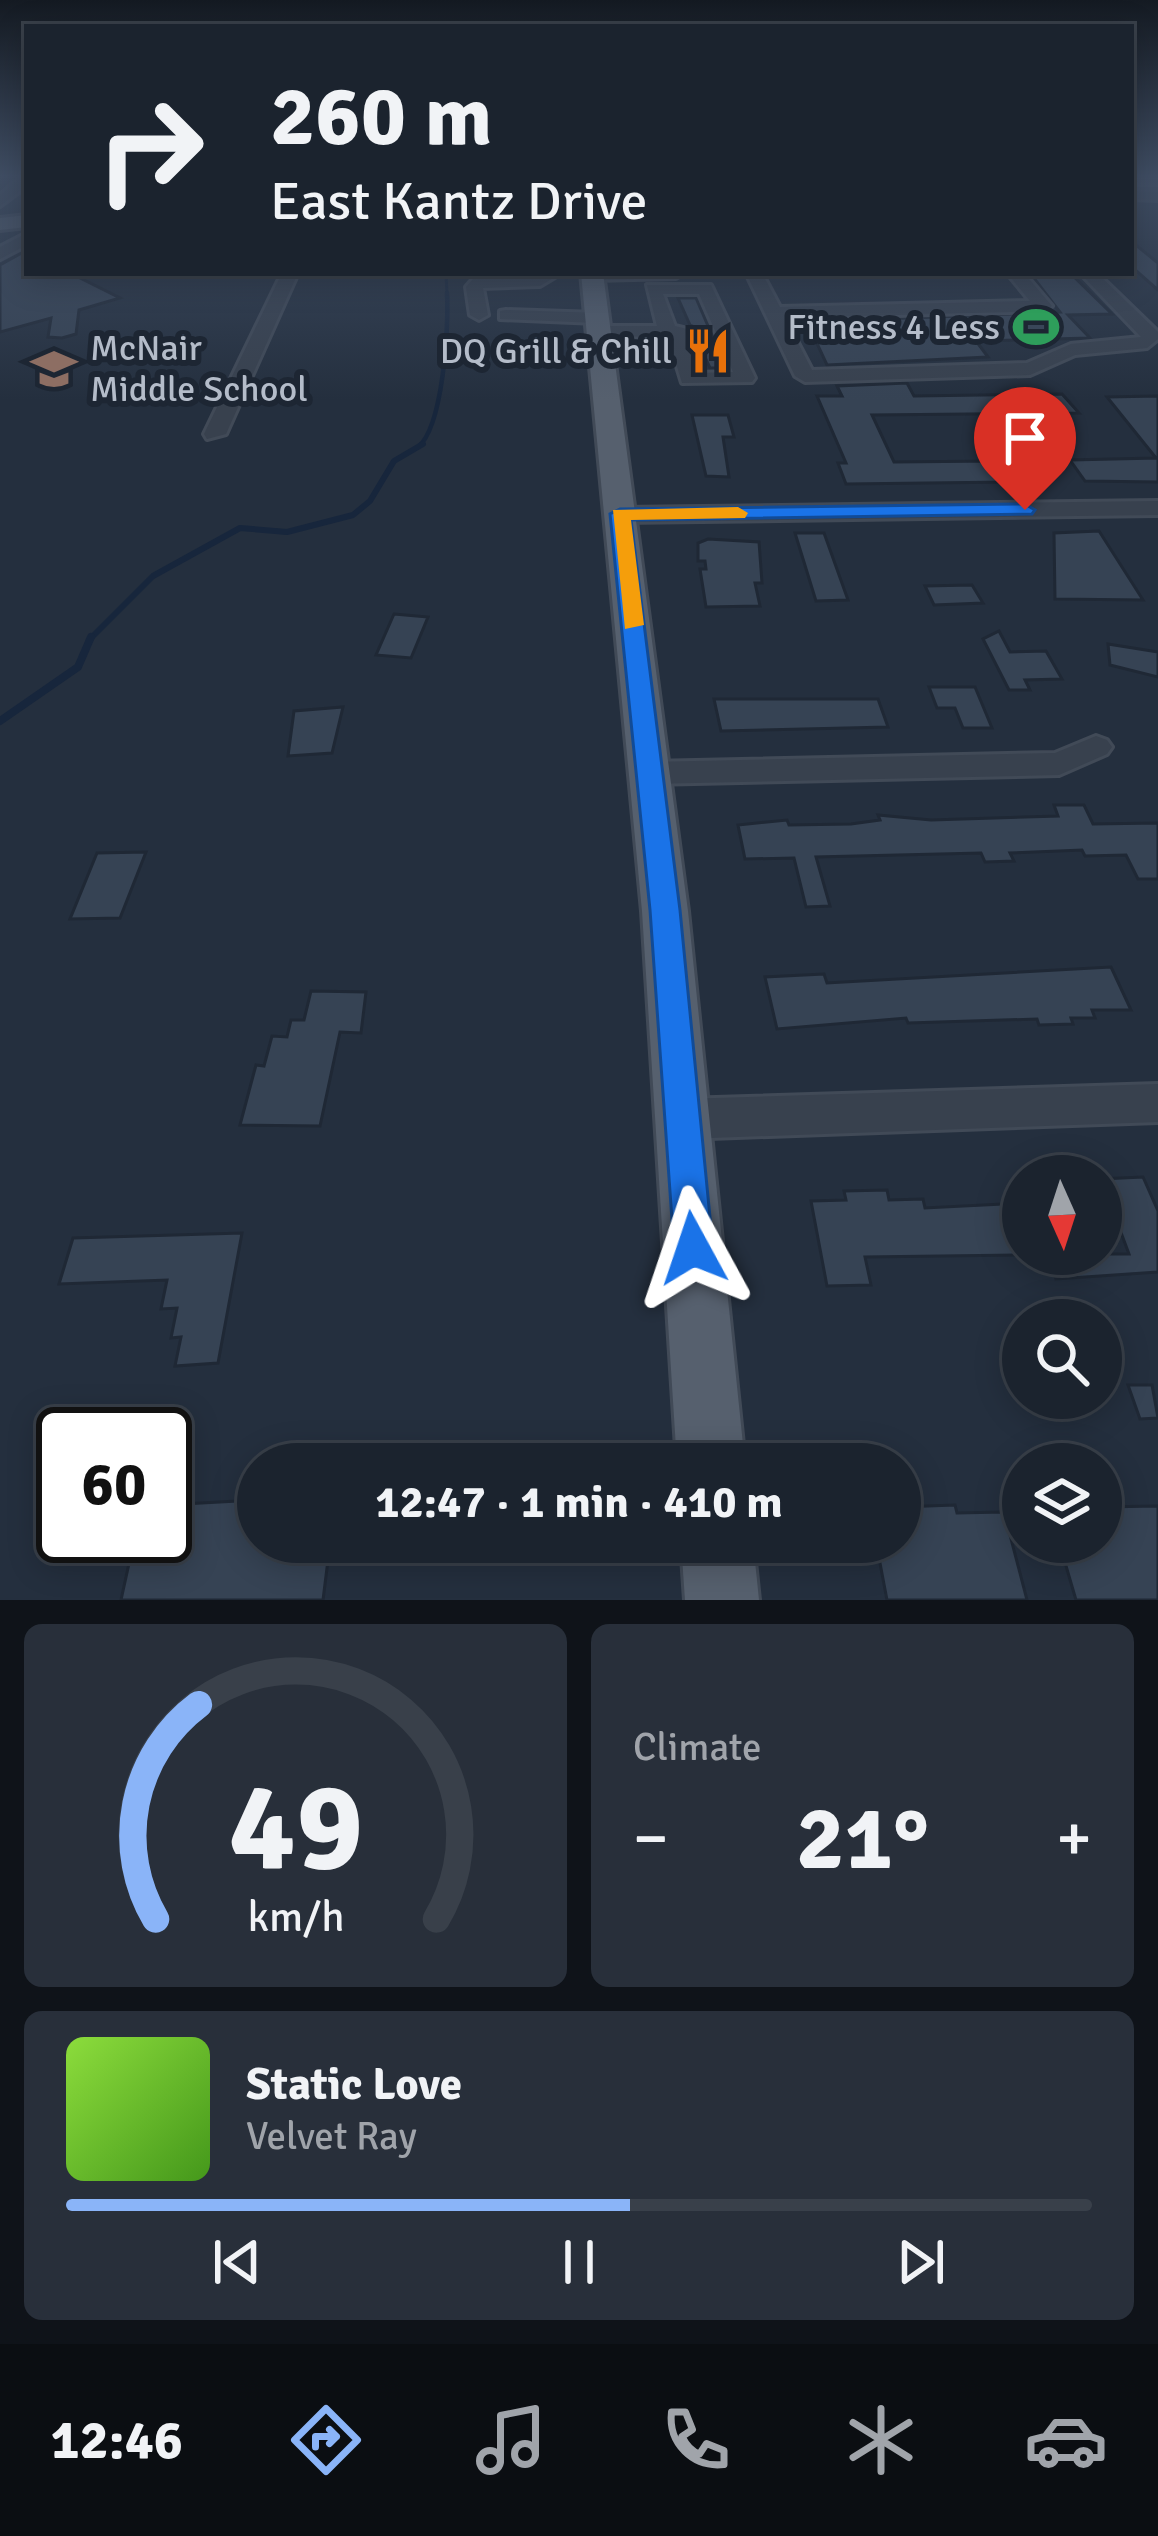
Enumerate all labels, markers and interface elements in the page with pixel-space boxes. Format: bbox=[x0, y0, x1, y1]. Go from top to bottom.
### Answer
text: 260 m bbox=[270, 65, 492, 169]
icon: right bbox=[72, 72, 228, 228]
text: East Kantz Drive bbox=[270, 168, 647, 235]
sports icon: Fitness 4 Less bbox=[1011, 302, 1061, 352]
place label: Fitness 4 Less bbox=[787, 305, 1000, 350]
place label: McNair Middle School bbox=[90, 326, 308, 412]
restaurant icon: DQ Grill & Chill bbox=[683, 326, 733, 376]
place label: DQ Grill & Chill bbox=[440, 329, 672, 374]
school or university icon: McNair Middle School bbox=[29, 344, 79, 394]
pin bbox=[974, 387, 1076, 510]
icon: arrive bbox=[992, 405, 1058, 471]
north arrow bbox=[1002, 1155, 1122, 1275]
map controls bbox=[1002, 1155, 1122, 1563]
position arrow bbox=[630, 1185, 756, 1311]
button: search bbox=[1002, 1299, 1122, 1419]
speed limit sign: 60 bbox=[36, 1407, 192, 1563]
button: layers bbox=[1002, 1443, 1122, 1563]
text: 12:47 · 1 min · 410 m bbox=[375, 1475, 783, 1530]
text: Climate bbox=[633, 1723, 762, 1771]
text: 49 bbox=[228, 1751, 363, 1904]
text: 21° bbox=[796, 1783, 929, 1894]
text: − bbox=[633, 1798, 669, 1879]
text: + bbox=[1056, 1798, 1092, 1879]
text: km/h bbox=[247, 1890, 344, 1943]
text: Static Love bbox=[246, 2057, 462, 2112]
text: Velvet Ray bbox=[246, 2112, 417, 2160]
icon: previous bbox=[204, 2229, 270, 2295]
icon: pause bbox=[546, 2229, 612, 2295]
icon: next bbox=[888, 2229, 954, 2295]
icon: directions bbox=[284, 2398, 368, 2482]
icon: music bbox=[469, 2398, 553, 2482]
icon: phone bbox=[654, 2398, 738, 2482]
icon: climate bbox=[839, 2398, 923, 2482]
icon: car bbox=[1024, 2398, 1108, 2482]
text: 12:46 bbox=[50, 2407, 183, 2474]

